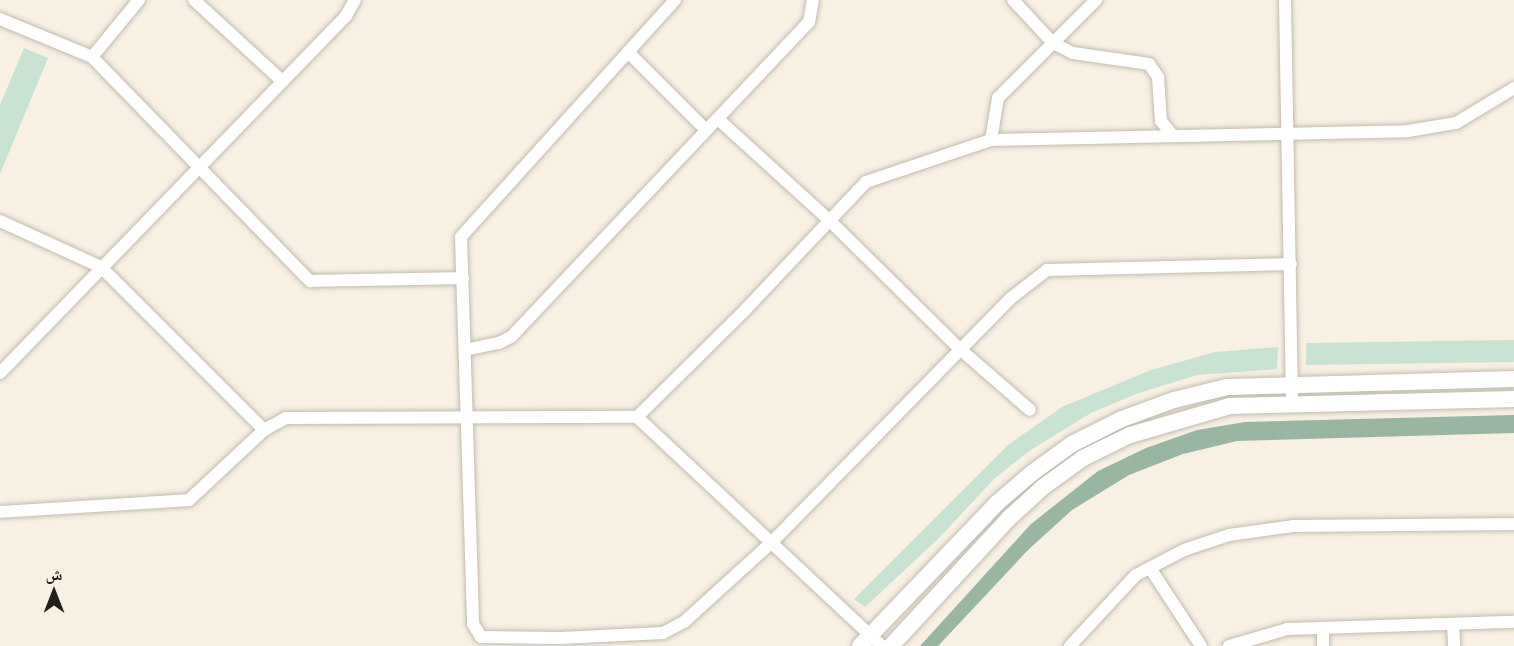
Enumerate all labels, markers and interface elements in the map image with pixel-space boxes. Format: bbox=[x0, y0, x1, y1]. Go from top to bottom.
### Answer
north arrow bbox=[24, 562, 84, 622]
text: ش bbox=[46, 563, 62, 585]

